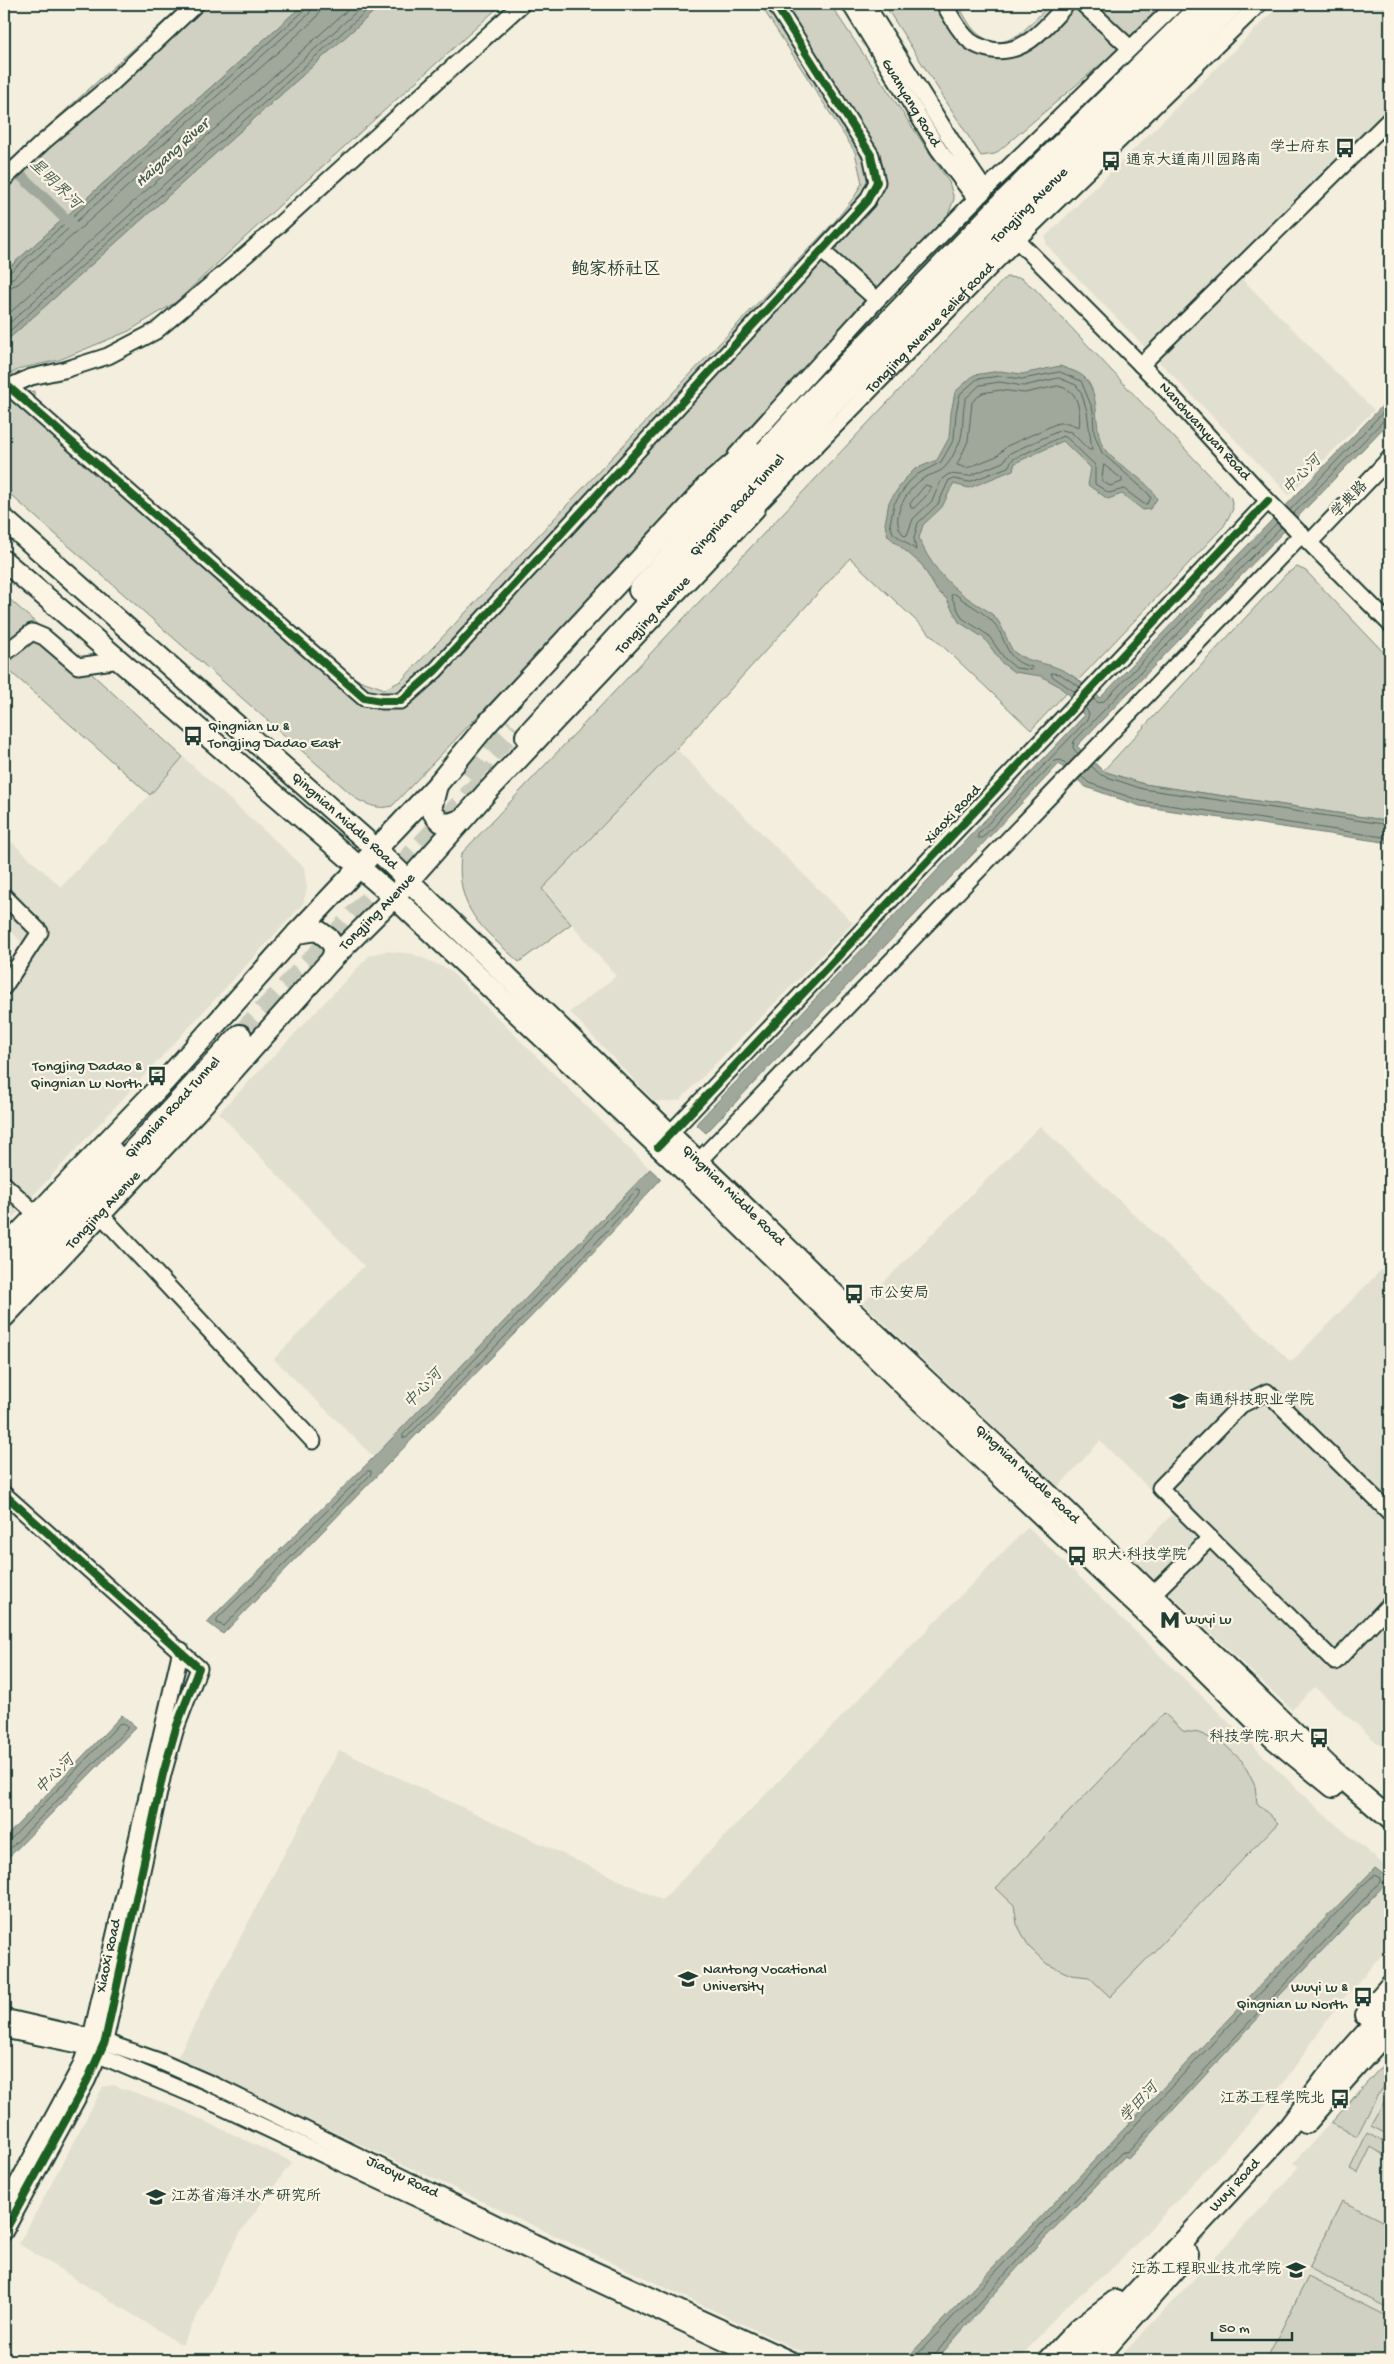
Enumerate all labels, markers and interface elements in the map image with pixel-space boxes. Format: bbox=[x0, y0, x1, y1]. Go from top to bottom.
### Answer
street label: Guanyang Road bbox=[877, 56, 945, 151]
water label: Haigang River bbox=[132, 114, 216, 192]
bus stop icon: 学士府东 bbox=[1334, 137, 1356, 159]
place label: 学士府东 bbox=[1270, 138, 1330, 157]
bus stop icon: 通京大道南川园路南 bbox=[1100, 150, 1122, 172]
place label: 通京大道南川园路南 bbox=[1126, 151, 1261, 170]
water label: 星明界河 bbox=[24, 155, 86, 216]
street label: Tongjing Avenue bbox=[987, 164, 1073, 249]
district label: 鲍家桥社区 bbox=[571, 259, 661, 281]
street label: Tongjing Avenue Relief Road bbox=[862, 259, 999, 398]
street label: Nanchuanyuan Road bbox=[1155, 379, 1255, 485]
water label: 中心河 bbox=[1278, 449, 1329, 500]
street label: Qingnian Road Tunnel bbox=[686, 451, 789, 561]
street label: 学典路 bbox=[1327, 477, 1372, 522]
street label: Tongjing Avenue bbox=[611, 572, 695, 659]
place label: Qingnian Lu & Tongjing Dadao East bbox=[207, 718, 342, 753]
bus stop icon: Qingnian Lu & Tongjing Dadao East bbox=[182, 725, 204, 747]
street label: Qingnian Middle Road bbox=[287, 769, 402, 875]
street label: Xiaoxi Road bbox=[920, 781, 986, 849]
street label: Tongjing Avenue bbox=[335, 870, 420, 956]
street label: Qingnian Road Tunnel bbox=[121, 1053, 225, 1163]
place label: Tongjing Dadao & Qingnian Lu North bbox=[30, 1058, 142, 1093]
bus stop icon: Tongjing Dadao & Qingnian Lu North bbox=[146, 1065, 168, 1087]
street label: Qingnian Middle Road bbox=[678, 1141, 789, 1251]
street label: Tongjing Avenue bbox=[62, 1167, 145, 1254]
bus stop icon: 市公安局 bbox=[843, 1283, 865, 1305]
place label: 市公安局 bbox=[869, 1285, 929, 1303]
water label: 中心河 bbox=[399, 1363, 450, 1414]
school or university icon: 南通科技职业学院 bbox=[1168, 1390, 1190, 1412]
place label: 南通科技职业学院 bbox=[1194, 1391, 1314, 1410]
street label: Qingnian Middle Road bbox=[971, 1421, 1084, 1529]
bus stop icon: 职大·科技学院 bbox=[1066, 1545, 1088, 1567]
place label: 职大·科技学院 bbox=[1092, 1546, 1187, 1565]
metro station icon: Wuyi Lu bbox=[1159, 1609, 1181, 1631]
place label: Wuyi Lu bbox=[1185, 1611, 1232, 1629]
bus stop icon: 科技学院·职大 bbox=[1308, 1727, 1330, 1749]
place label: 科技学院·职大 bbox=[1209, 1728, 1304, 1747]
water label: 中心河 bbox=[31, 1749, 82, 1800]
street label: Xiaoxi Road bbox=[92, 1916, 126, 1995]
place label: Nantong Vocational University bbox=[703, 1961, 827, 1996]
school or university icon: Nantong Vocational University bbox=[677, 1968, 699, 1990]
place label: Wuyi Lu & Qingnian Lu North bbox=[1236, 1979, 1348, 2014]
bus stop icon: Wuyi Lu & Qingnian Lu North bbox=[1352, 1986, 1374, 2008]
water label: 学田河 bbox=[1116, 2077, 1165, 2128]
bus stop icon: 江苏工程学院北 bbox=[1329, 2088, 1351, 2110]
place label: 江苏工程学院北 bbox=[1220, 2089, 1325, 2108]
street label: Jiaoyu Road bbox=[363, 2152, 442, 2203]
street label: Wuyi Road bbox=[1206, 2154, 1265, 2216]
school or university icon: 江苏省海洋水产研究所 bbox=[145, 2186, 167, 2208]
place label: 江苏省海洋水产研究所 bbox=[171, 2188, 321, 2206]
school or university icon: 江苏工程职业技术学院 bbox=[1285, 2259, 1307, 2281]
place label: 江苏工程职业技术学院 bbox=[1131, 2260, 1281, 2279]
scale bar bbox=[1212, 2309, 1292, 2341]
text: 50 m bbox=[1219, 2320, 1250, 2338]

